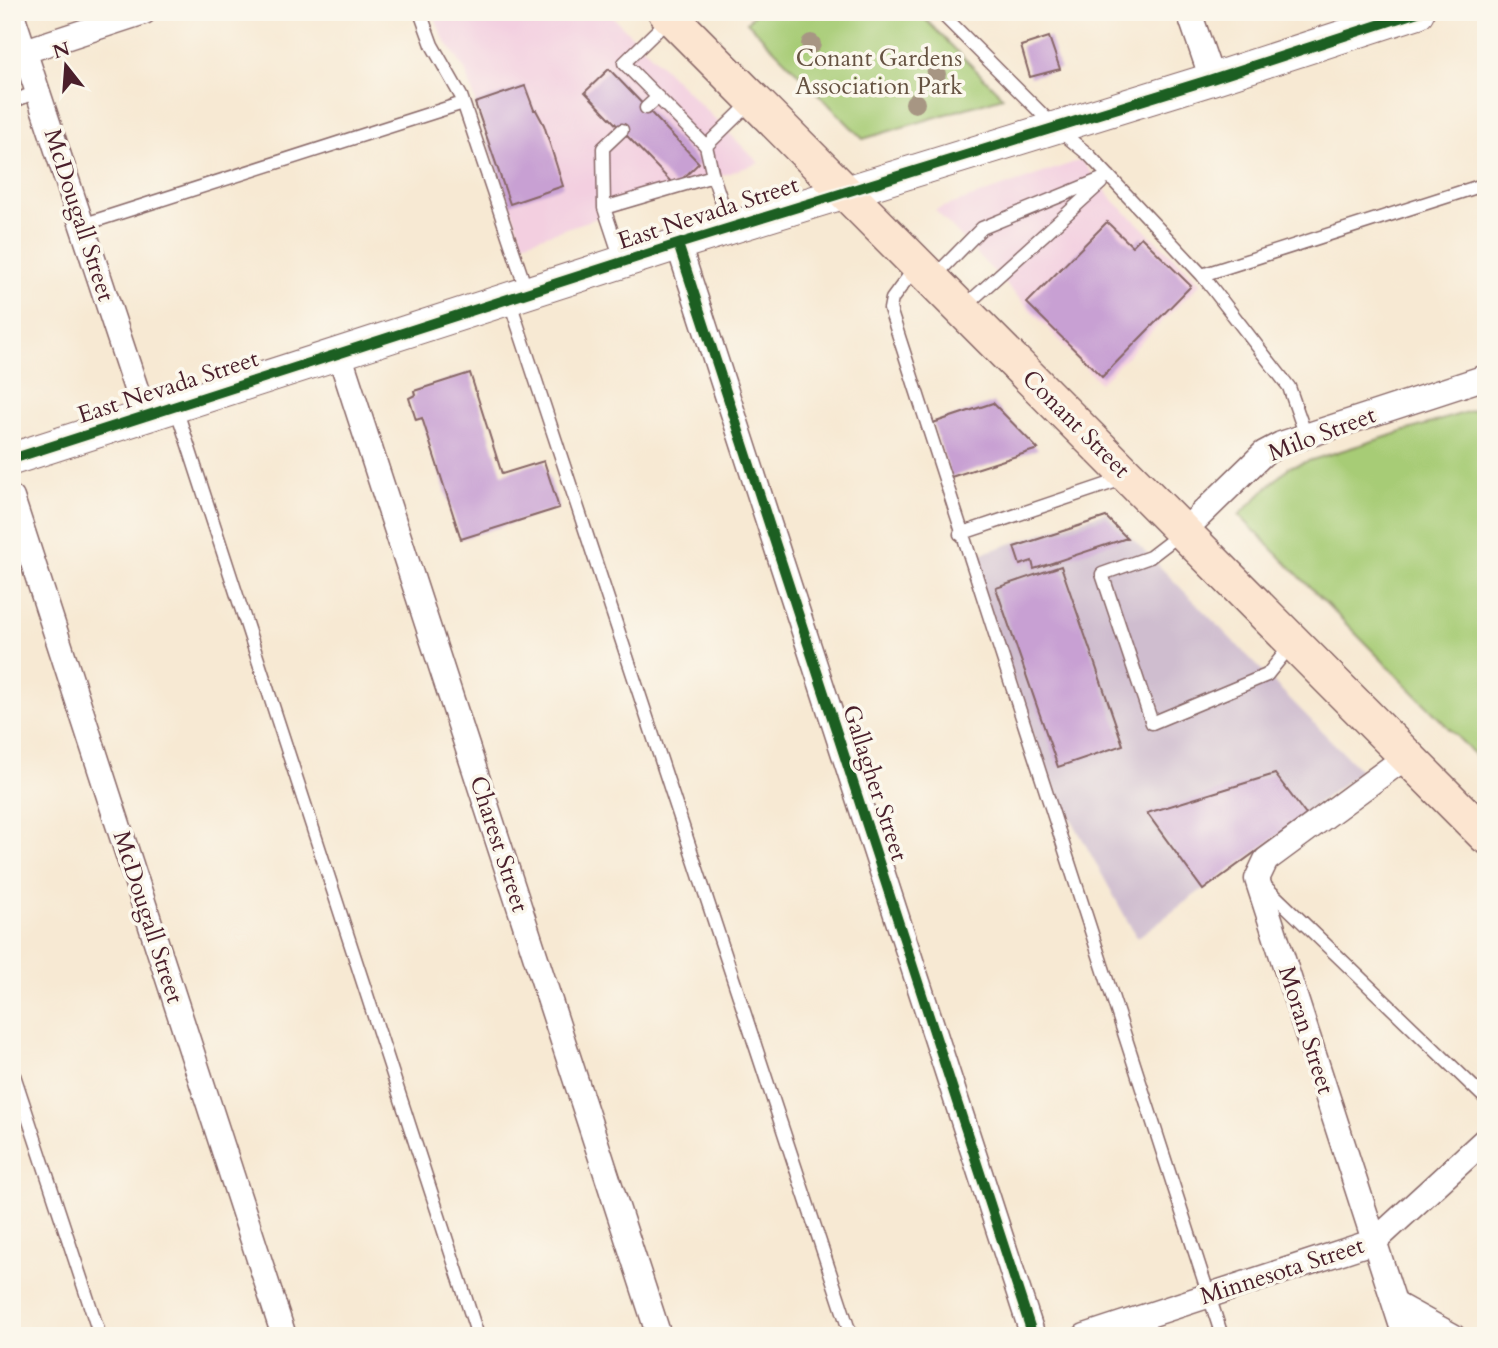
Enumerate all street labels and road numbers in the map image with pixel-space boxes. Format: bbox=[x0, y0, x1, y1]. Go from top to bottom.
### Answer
street label: McDougall Street bbox=[36, 125, 123, 306]
street label: East Nevada Street bbox=[613, 168, 803, 258]
street label: East Nevada Street bbox=[73, 342, 263, 432]
street label: Conant Street bbox=[1015, 363, 1138, 486]
street label: Milo Street bbox=[1264, 398, 1381, 470]
street label: Gallagher Street bbox=[834, 701, 916, 866]
street label: Charest Street bbox=[461, 772, 537, 917]
street label: McDougall Street bbox=[105, 827, 192, 1008]
street label: Moran Street bbox=[1270, 962, 1342, 1099]
street label: Minnesota Street bbox=[1196, 1229, 1369, 1313]

